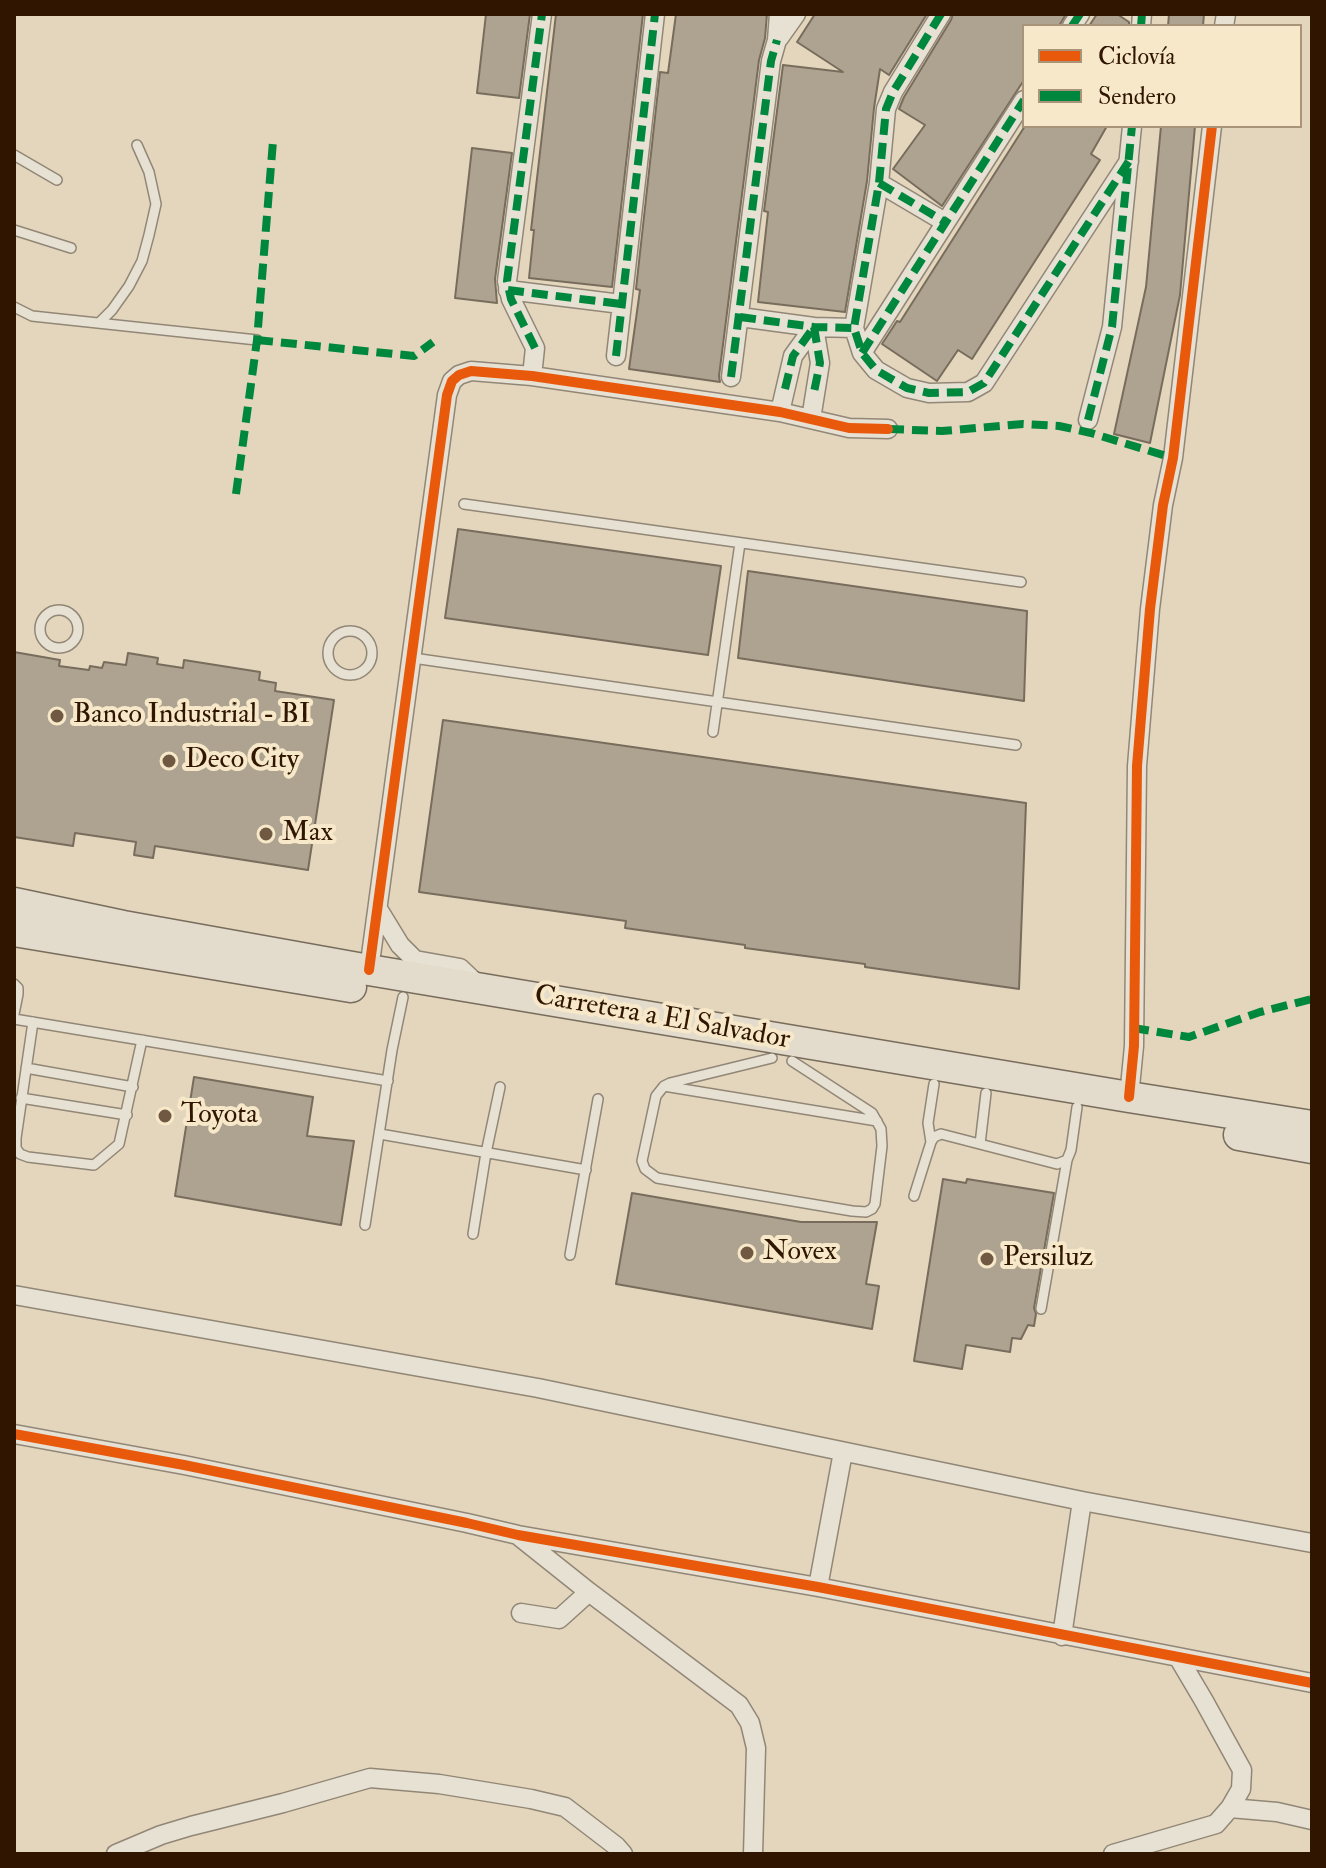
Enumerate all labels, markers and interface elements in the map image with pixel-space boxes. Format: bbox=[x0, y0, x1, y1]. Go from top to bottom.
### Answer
legend bbox=[1022, 24, 1302, 128]
text: Ciclovía bbox=[1098, 41, 1175, 72]
text: Sendero bbox=[1098, 81, 1176, 112]
place label: Banco Industrial - BI bbox=[73, 699, 310, 733]
marker: Banco Industrial - BI bbox=[48, 707, 66, 725]
place label: Deco City bbox=[185, 744, 299, 778]
marker: Deco City bbox=[160, 752, 178, 770]
place label: Max bbox=[282, 817, 333, 851]
marker: Max bbox=[257, 825, 275, 843]
street label: Carretera a El Salvador bbox=[532, 980, 792, 1058]
place label: Toyota bbox=[181, 1099, 258, 1133]
marker: Toyota bbox=[156, 1107, 174, 1125]
place label: Novex bbox=[763, 1236, 837, 1270]
place label: Persiluz bbox=[1003, 1242, 1093, 1276]
marker: Novex bbox=[738, 1244, 756, 1262]
marker: Persiluz bbox=[978, 1250, 996, 1268]

